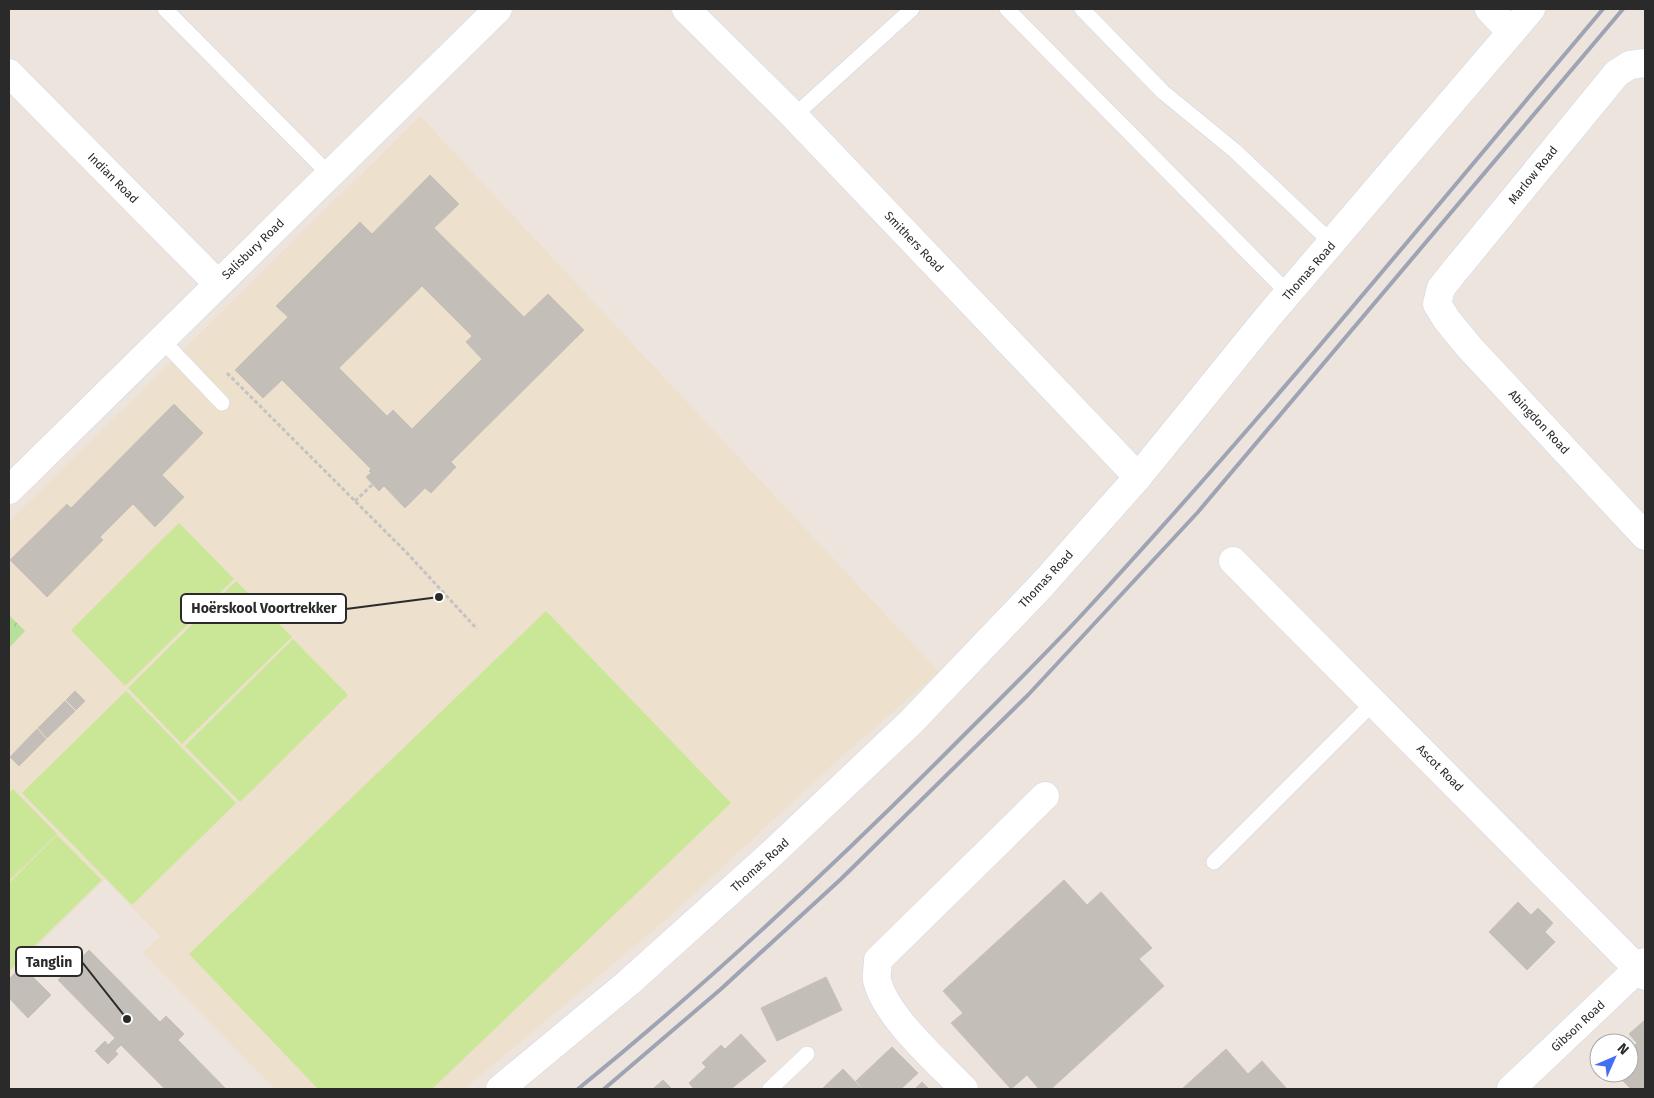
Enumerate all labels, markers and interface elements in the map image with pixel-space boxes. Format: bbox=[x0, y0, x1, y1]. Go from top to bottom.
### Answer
street label: Marlow Road bbox=[1505, 143, 1561, 207]
street label: Indian Road bbox=[85, 150, 141, 206]
street label: Smithers Road bbox=[882, 209, 946, 275]
street label: Salisbury Road bbox=[219, 216, 287, 282]
street label: Thomas Road bbox=[1280, 239, 1338, 303]
street label: Abingdon Road bbox=[1506, 387, 1572, 457]
street label: Thomas Road bbox=[1016, 547, 1076, 611]
callout: Hoërskool Voortrekker bbox=[181, 594, 346, 623]
text: Hoërskool Voortrekker bbox=[191, 600, 337, 617]
street label: Ascot Road bbox=[1414, 742, 1466, 794]
street label: Thomas Road bbox=[728, 835, 792, 895]
callout: Tanglin bbox=[16, 947, 82, 976]
text: Tanglin bbox=[26, 954, 72, 971]
street label: Gibson Road bbox=[1548, 997, 1608, 1055]
north arrow bbox=[1589, 1033, 1639, 1083]
text: N bbox=[1614, 1040, 1632, 1058]

